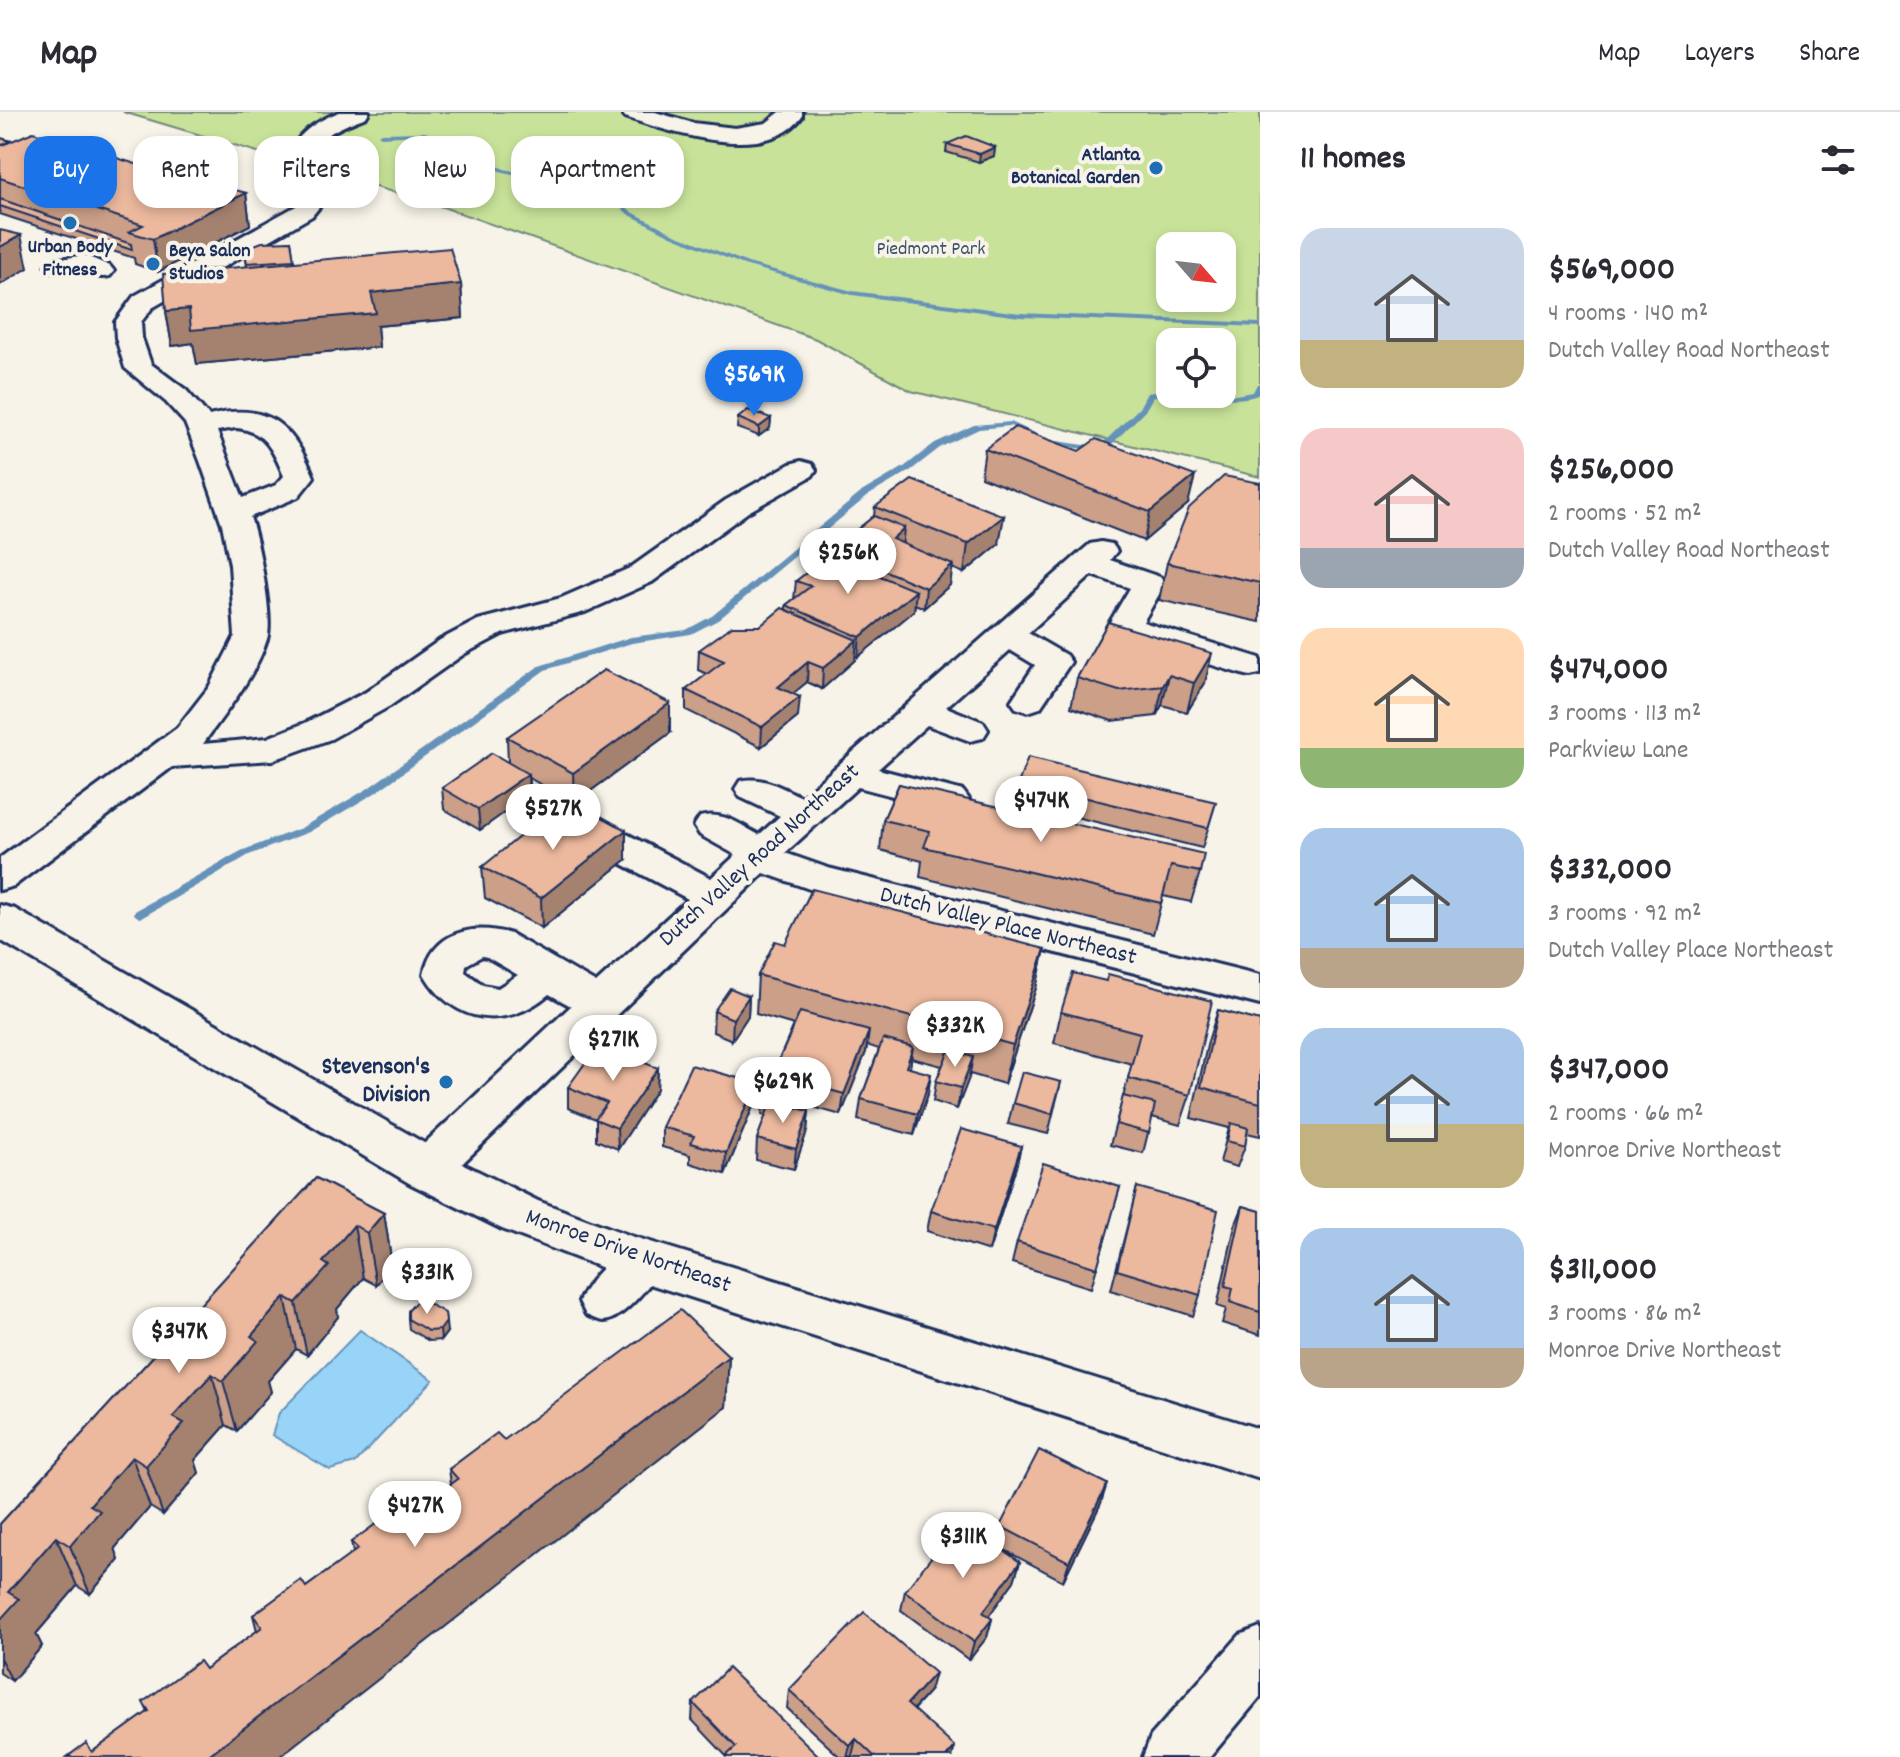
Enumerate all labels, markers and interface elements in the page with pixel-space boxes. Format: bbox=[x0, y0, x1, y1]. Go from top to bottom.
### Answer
text: Map bbox=[40, 28, 98, 83]
text: Map bbox=[1598, 35, 1641, 75]
text: Layers bbox=[1685, 35, 1755, 75]
text: Share bbox=[1799, 35, 1860, 75]
chip: Buy bbox=[24, 136, 117, 208]
chip: Rent bbox=[133, 136, 238, 208]
chip: Filters bbox=[254, 136, 379, 208]
chip: New bbox=[395, 136, 495, 208]
chip: Apartment bbox=[511, 136, 684, 208]
text: 11 homes bbox=[1300, 136, 1406, 185]
icon: filters bbox=[1816, 138, 1860, 182]
place label: Atlanta Botanical Garden bbox=[1011, 142, 1141, 193]
marker: Atlanta Botanical Garden bbox=[1147, 159, 1165, 177]
marker: Urban Body Fitness bbox=[61, 214, 79, 232]
north arrow bbox=[1156, 232, 1236, 312]
map controls bbox=[1156, 232, 1236, 408]
place label: Urban Body Fitness bbox=[28, 234, 113, 285]
park label: Piedmont Park bbox=[877, 236, 985, 264]
place label: Beya Salon Studios bbox=[169, 238, 250, 289]
text: $569,000 bbox=[1548, 247, 1675, 296]
marker: Beya Salon Studios bbox=[144, 255, 162, 273]
icon: home bbox=[1364, 260, 1460, 356]
text: 4 rooms · 140 m² bbox=[1548, 296, 1708, 333]
button: locate bbox=[1156, 328, 1236, 408]
text: Dutch Valley Road Northeast bbox=[1548, 333, 1830, 370]
pin: $569K bbox=[698, 350, 810, 418]
text: $569K bbox=[723, 357, 785, 394]
text: $256,000 bbox=[1548, 447, 1675, 496]
icon: home bbox=[1364, 460, 1460, 556]
text: 2 rooms · 52 m² bbox=[1548, 496, 1701, 533]
pin: $256K bbox=[792, 528, 904, 596]
text: Dutch Valley Road Northeast bbox=[1548, 533, 1830, 570]
text: $256K bbox=[817, 535, 879, 572]
text: $474,000 bbox=[1548, 647, 1669, 696]
icon: home bbox=[1364, 660, 1460, 756]
text: 3 rooms · 113 m² bbox=[1548, 696, 1701, 733]
text: Parkview Lane bbox=[1548, 733, 1688, 770]
street label: Dutch Valley Road Northeast bbox=[652, 756, 868, 956]
pin: $474K bbox=[985, 776, 1097, 844]
text: $474K bbox=[1013, 783, 1069, 820]
pin: $527K bbox=[497, 784, 609, 852]
text: $527K bbox=[524, 791, 582, 828]
text: $332,000 bbox=[1548, 847, 1672, 896]
icon: home bbox=[1364, 860, 1460, 956]
street label: Dutch Valley Place Northeast bbox=[876, 879, 1140, 975]
text: 3 rooms · 92 m² bbox=[1548, 896, 1702, 933]
text: Dutch Valley Place Northeast bbox=[1548, 933, 1833, 970]
pin: $332K bbox=[899, 1001, 1011, 1069]
text: $332K bbox=[925, 1008, 985, 1045]
pin: $271K bbox=[557, 1015, 669, 1083]
text: $271K bbox=[587, 1022, 639, 1059]
text: $347,000 bbox=[1548, 1047, 1670, 1096]
place label: Stevenson's Division bbox=[322, 1051, 430, 1113]
pin: $629K bbox=[727, 1057, 839, 1125]
icon: home bbox=[1364, 1060, 1460, 1156]
text: $629K bbox=[752, 1064, 814, 1101]
marker: Stevenson's Division bbox=[437, 1073, 455, 1091]
text: 2 rooms · 66 m² bbox=[1548, 1096, 1704, 1133]
text: Monroe Drive Northeast bbox=[1548, 1133, 1781, 1170]
street label: Monroe Drive Northeast bbox=[521, 1201, 735, 1303]
text: $311,000 bbox=[1548, 1247, 1657, 1296]
pin: $331K bbox=[371, 1248, 483, 1316]
text: $331K bbox=[400, 1255, 454, 1292]
icon: home bbox=[1364, 1260, 1460, 1356]
text: 3 rooms · 86 m² bbox=[1548, 1296, 1701, 1333]
pin: $347K bbox=[123, 1307, 235, 1375]
text: $347K bbox=[150, 1314, 208, 1351]
text: Monroe Drive Northeast bbox=[1548, 1333, 1781, 1370]
pin: $427K bbox=[359, 1481, 471, 1549]
text: $427K bbox=[386, 1488, 444, 1525]
pin: $311K bbox=[907, 1512, 1019, 1580]
text: $311K bbox=[939, 1519, 987, 1556]

